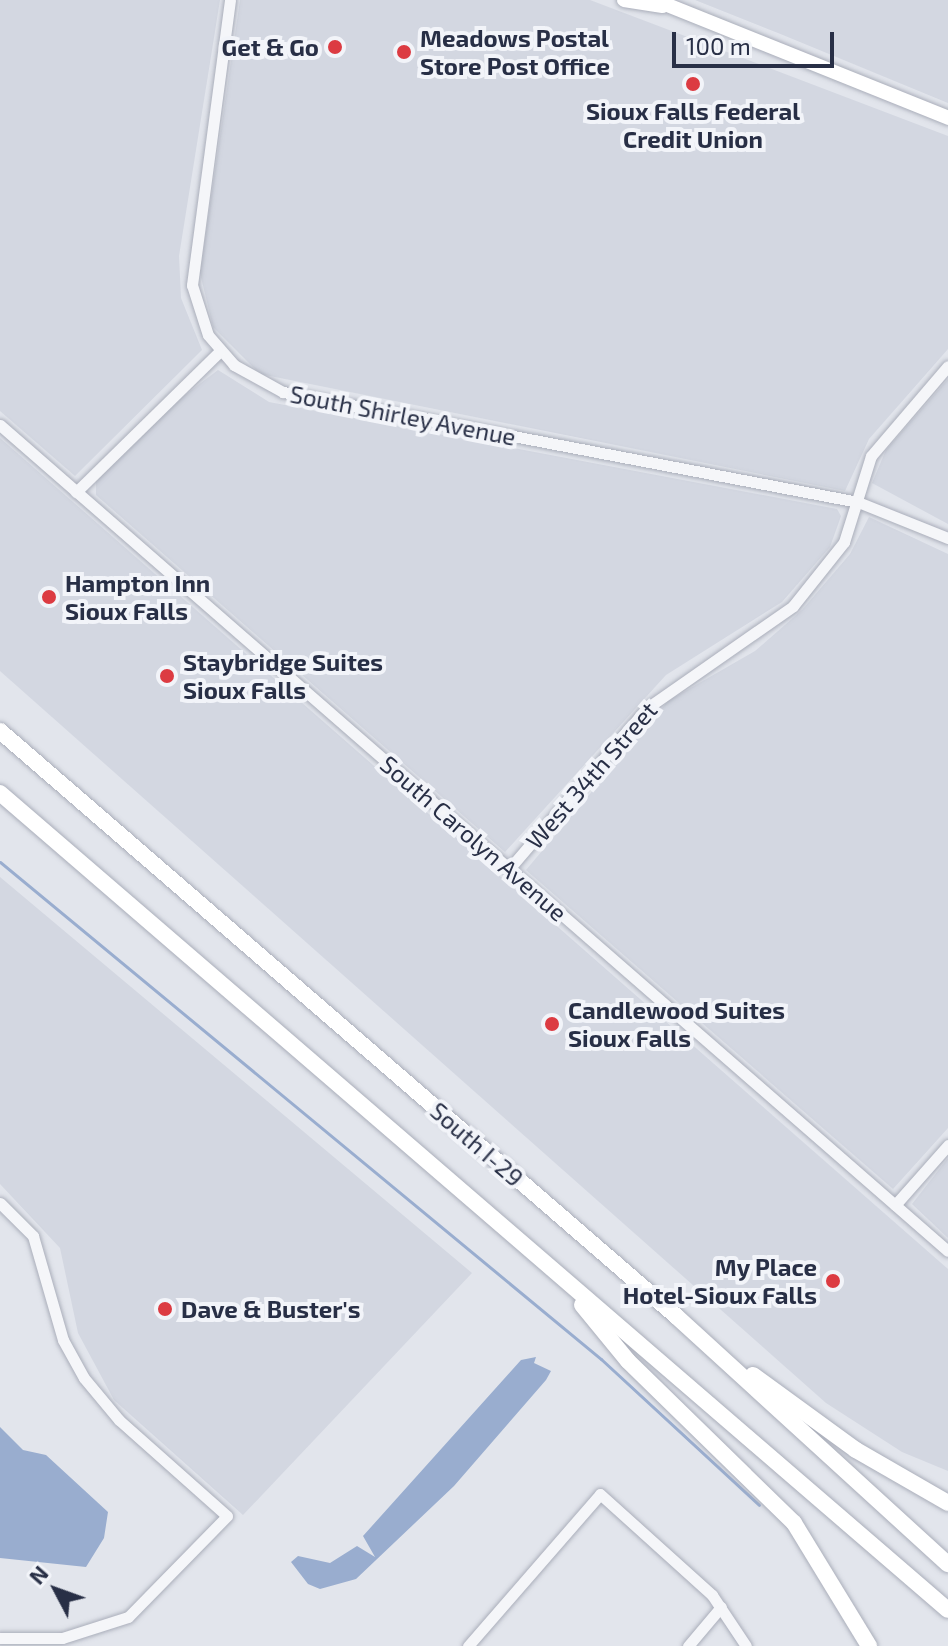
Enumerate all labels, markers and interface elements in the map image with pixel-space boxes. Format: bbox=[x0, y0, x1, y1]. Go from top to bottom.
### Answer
scale bar bbox=[676, 16, 838, 66]
place label: Meadows Postal Store Post Office bbox=[420, 24, 610, 80]
text: 100 m bbox=[686, 31, 751, 60]
place label: Get & Go bbox=[222, 33, 319, 61]
marker: Get & Go bbox=[326, 38, 344, 56]
marker: Meadows Postal Store Post Office bbox=[395, 43, 413, 61]
marker: Sioux Falls Federal Credit Union bbox=[684, 75, 702, 93]
place label: Sioux Falls Federal Credit Union bbox=[586, 97, 800, 153]
street label: South Shirley Avenue bbox=[287, 379, 519, 451]
place label: Hampton Inn Sioux Falls bbox=[65, 569, 210, 625]
marker: Hampton Inn Sioux Falls bbox=[40, 588, 58, 606]
place label: Staybridge Suites Sioux Falls bbox=[183, 648, 383, 704]
marker: Staybridge Suites Sioux Falls bbox=[158, 667, 176, 685]
street label: West 34th Street bbox=[519, 696, 663, 854]
street label: South Carolyn Avenue bbox=[375, 749, 573, 927]
place label: Candlewood Suites Sioux Falls bbox=[568, 996, 785, 1052]
marker: Candlewood Suites Sioux Falls bbox=[543, 1015, 561, 1033]
street label: South I-29 bbox=[425, 1096, 529, 1192]
place label: My Place Hotel-Sioux Falls bbox=[623, 1253, 817, 1309]
marker: My Place Hotel-Sioux Falls bbox=[824, 1272, 842, 1290]
place label: Dave & Buster's bbox=[181, 1295, 360, 1323]
marker: Dave & Buster's bbox=[156, 1300, 174, 1318]
north arrow bbox=[16, 1550, 96, 1630]
text: N bbox=[23, 1560, 53, 1589]

